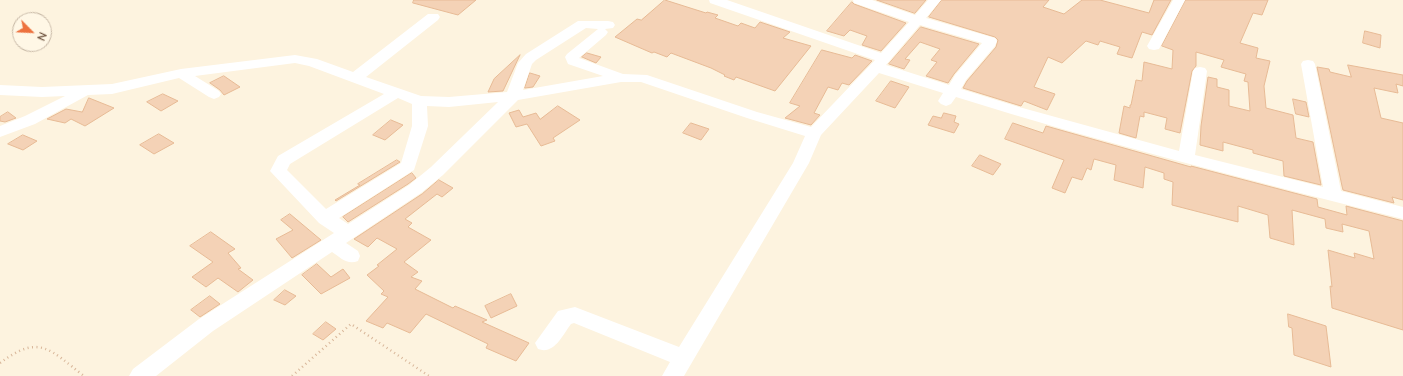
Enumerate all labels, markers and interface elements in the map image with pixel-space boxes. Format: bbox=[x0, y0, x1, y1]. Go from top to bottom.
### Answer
north arrow bbox=[12, 12, 52, 52]
text: N bbox=[34, 30, 50, 43]

